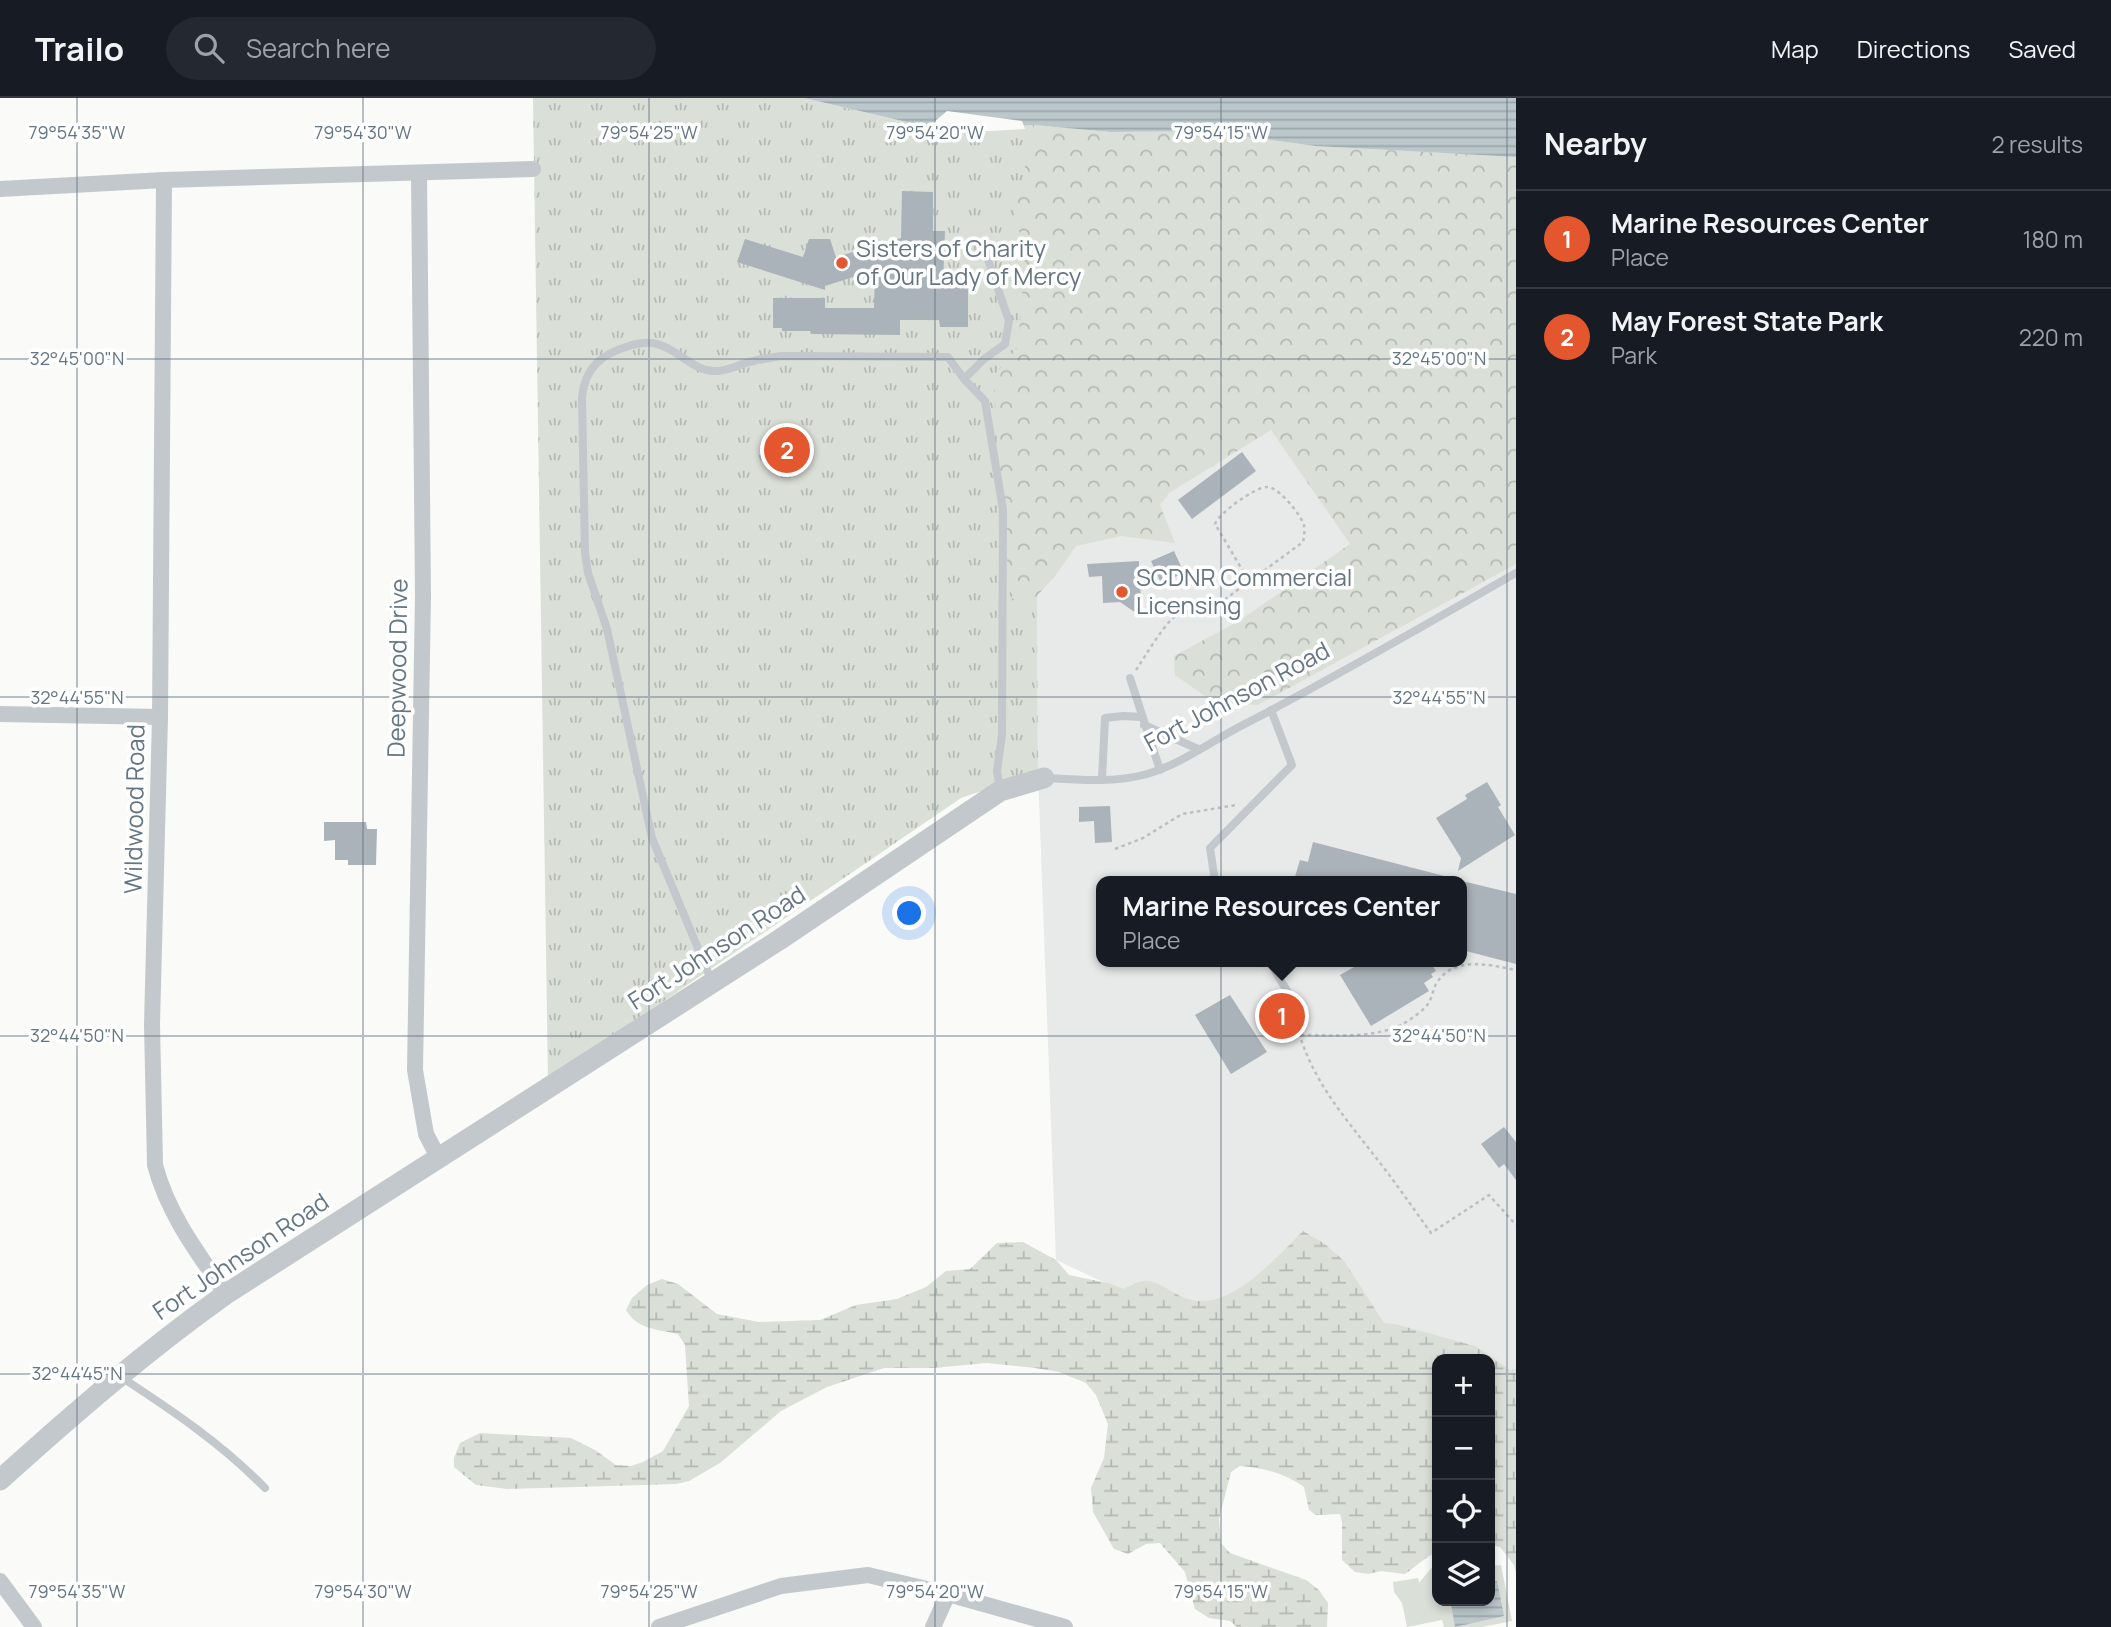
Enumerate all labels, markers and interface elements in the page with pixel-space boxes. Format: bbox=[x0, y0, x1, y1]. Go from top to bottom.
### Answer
search box bbox=[166, 17, 656, 80]
text: Trailo bbox=[35, 26, 124, 71]
icon: search bbox=[190, 29, 228, 67]
text: Search here bbox=[246, 30, 391, 66]
text: Map bbox=[1771, 32, 1819, 65]
text: Directions bbox=[1857, 32, 1970, 65]
text: Saved bbox=[2008, 32, 2076, 65]
text: 79°54'35"W bbox=[29, 120, 126, 144]
text: 79°54'30"W bbox=[314, 120, 412, 144]
text: 79°54'25"W bbox=[600, 120, 698, 144]
text: 79°54'20"W bbox=[886, 120, 984, 144]
text: 79°54'15"W bbox=[1174, 120, 1268, 144]
text: Nearby bbox=[1544, 123, 1647, 164]
text: 2 results bbox=[1991, 128, 2083, 160]
text: Marine Resources Center bbox=[1611, 205, 1929, 241]
text: 1 bbox=[1562, 223, 1572, 255]
text: 180 m bbox=[2023, 223, 2083, 255]
place label: Sisters of Charity of Our Lady of Mercy bbox=[856, 231, 1082, 292]
text: Place bbox=[1611, 241, 1669, 273]
marker: Sisters of Charity of Our Lady of Mercy bbox=[834, 255, 850, 271]
text: May Forest State Park bbox=[1611, 303, 1883, 339]
text: 2 bbox=[1560, 321, 1574, 353]
text: 220 m bbox=[2019, 321, 2083, 353]
text: Park bbox=[1611, 339, 1657, 371]
text: 32°45'00"N bbox=[30, 346, 124, 370]
text: 32°45'00"N bbox=[1392, 346, 1486, 370]
pin: 2 bbox=[764, 424, 810, 476]
place label: SCDNR Commercial Licensing bbox=[1136, 560, 1352, 621]
street label: Deepwood Drive bbox=[378, 578, 415, 758]
marker: SCDNR Commercial Licensing bbox=[1114, 584, 1130, 600]
street label: Fort Johnson Road bbox=[1138, 633, 1335, 758]
text: 32°44'55"N bbox=[30, 685, 124, 709]
text: 32°44'55"N bbox=[1392, 685, 1486, 709]
street label: Wildwood Road bbox=[116, 724, 151, 894]
popup bbox=[1096, 876, 1467, 967]
street label: Fort Johnson Road bbox=[621, 877, 811, 1017]
text: Marine Resources Center bbox=[1123, 888, 1440, 924]
your location bbox=[892, 896, 926, 930]
text: Place bbox=[1123, 924, 1180, 956]
pin: 1 bbox=[1259, 990, 1305, 1042]
text: 32°44'50"N bbox=[30, 1023, 124, 1047]
text: 32°44'50"N bbox=[1392, 1023, 1486, 1047]
street label: Fort Johnson Road bbox=[146, 1185, 335, 1327]
map controls bbox=[1432, 1354, 1495, 1606]
button: + bbox=[1432, 1354, 1495, 1417]
text: 32°44'45"N bbox=[31, 1361, 123, 1385]
button: − bbox=[1432, 1417, 1495, 1480]
button: locate bbox=[1432, 1480, 1495, 1543]
button: layers bbox=[1432, 1543, 1495, 1606]
text: 79°54'35"W bbox=[29, 1579, 126, 1603]
text: 79°54'30"W bbox=[314, 1579, 412, 1603]
text: 79°54'25"W bbox=[600, 1579, 698, 1603]
text: 79°54'20"W bbox=[886, 1579, 984, 1603]
text: 79°54'15"W bbox=[1174, 1579, 1268, 1603]

